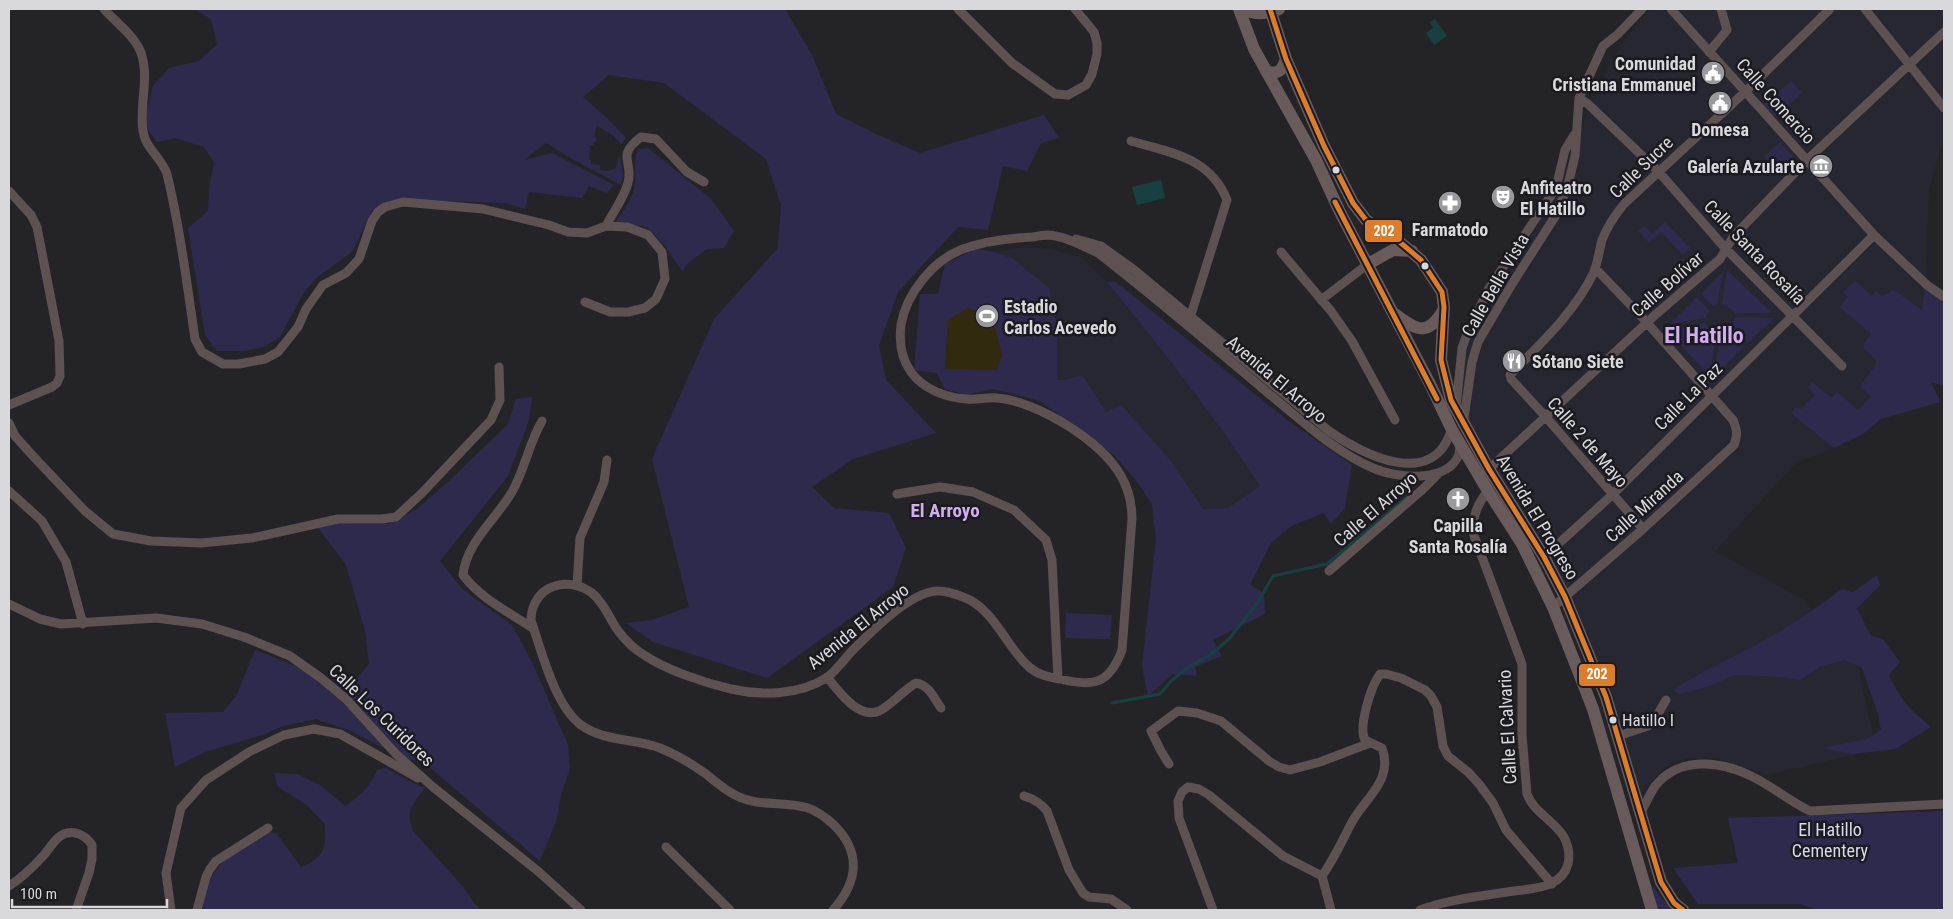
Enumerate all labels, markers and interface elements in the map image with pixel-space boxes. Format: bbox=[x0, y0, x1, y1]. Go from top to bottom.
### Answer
place label: Comunidad Cristiana Emmanuel bbox=[1552, 53, 1696, 95]
street label: Calle Comercio bbox=[1732, 54, 1820, 148]
public building icon: Comunidad Cristiana Emmanuel bbox=[1700, 60, 1726, 86]
public building icon: Domesa bbox=[1707, 90, 1733, 116]
place label: Domesa bbox=[1691, 119, 1749, 140]
street label: Calle Sucre bbox=[1605, 132, 1677, 202]
museum icon: Galería Azularte bbox=[1808, 153, 1834, 179]
place label: Galería Azularte bbox=[1687, 156, 1804, 177]
unlabelled marker bbox=[1331, 165, 1341, 175]
place label: Anfiteatro El Hatillo bbox=[1520, 177, 1592, 219]
theatre icon: Anfiteatro El Hatillo bbox=[1490, 184, 1516, 210]
pharmacy icon: Farmatodo bbox=[1437, 190, 1463, 216]
street label: Calle Santa Rosalía bbox=[1700, 195, 1810, 309]
line badge: 202 bbox=[1364, 219, 1403, 243]
place label: Farmatodo bbox=[1412, 219, 1488, 240]
text: 202 bbox=[1373, 223, 1395, 239]
street label: Calle Bella Vista bbox=[1457, 230, 1533, 340]
street label: Calle Bolívar bbox=[1627, 247, 1708, 321]
unlabelled marker bbox=[1420, 261, 1430, 271]
place label: Estadio Carlos Acevedo bbox=[1004, 296, 1117, 338]
sports icon: Estadio Carlos Acevedo bbox=[974, 303, 1000, 329]
district label: El Hatillo bbox=[1664, 323, 1744, 348]
street label: Avenida El Arroyo bbox=[1223, 331, 1331, 427]
restaurant icon: Sótano Siete bbox=[1501, 348, 1527, 374]
place label: Sótano Siete bbox=[1532, 351, 1624, 372]
street label: Calle La Paz bbox=[1650, 358, 1726, 434]
street label: Calle 2 de Mayo bbox=[1543, 393, 1633, 491]
street label: Avenida El Progreso bbox=[1492, 451, 1584, 583]
street label: Calle Miranda bbox=[1601, 466, 1687, 546]
street label: Calle El Arroyo bbox=[1329, 467, 1421, 551]
church icon: Capilla Santa Rosalía bbox=[1445, 486, 1471, 512]
district label: El Arroyo bbox=[910, 499, 980, 522]
place label: Capilla Santa Rosalía bbox=[1409, 515, 1507, 557]
street label: Avenida El Arroyo bbox=[803, 579, 913, 673]
street label: Calle Los Curidores bbox=[325, 659, 439, 771]
line badge: 202 bbox=[1578, 663, 1616, 687]
text: 202 bbox=[1586, 666, 1608, 682]
street label: Calle El Calvario bbox=[1494, 669, 1520, 785]
place label: Hatillo I bbox=[1622, 710, 1674, 730]
marker: Hatillo I bbox=[1608, 715, 1618, 725]
park label: El Hatillo Cementery bbox=[1792, 819, 1869, 861]
scale bar bbox=[12, 876, 168, 908]
text: 100 m bbox=[20, 885, 57, 903]

